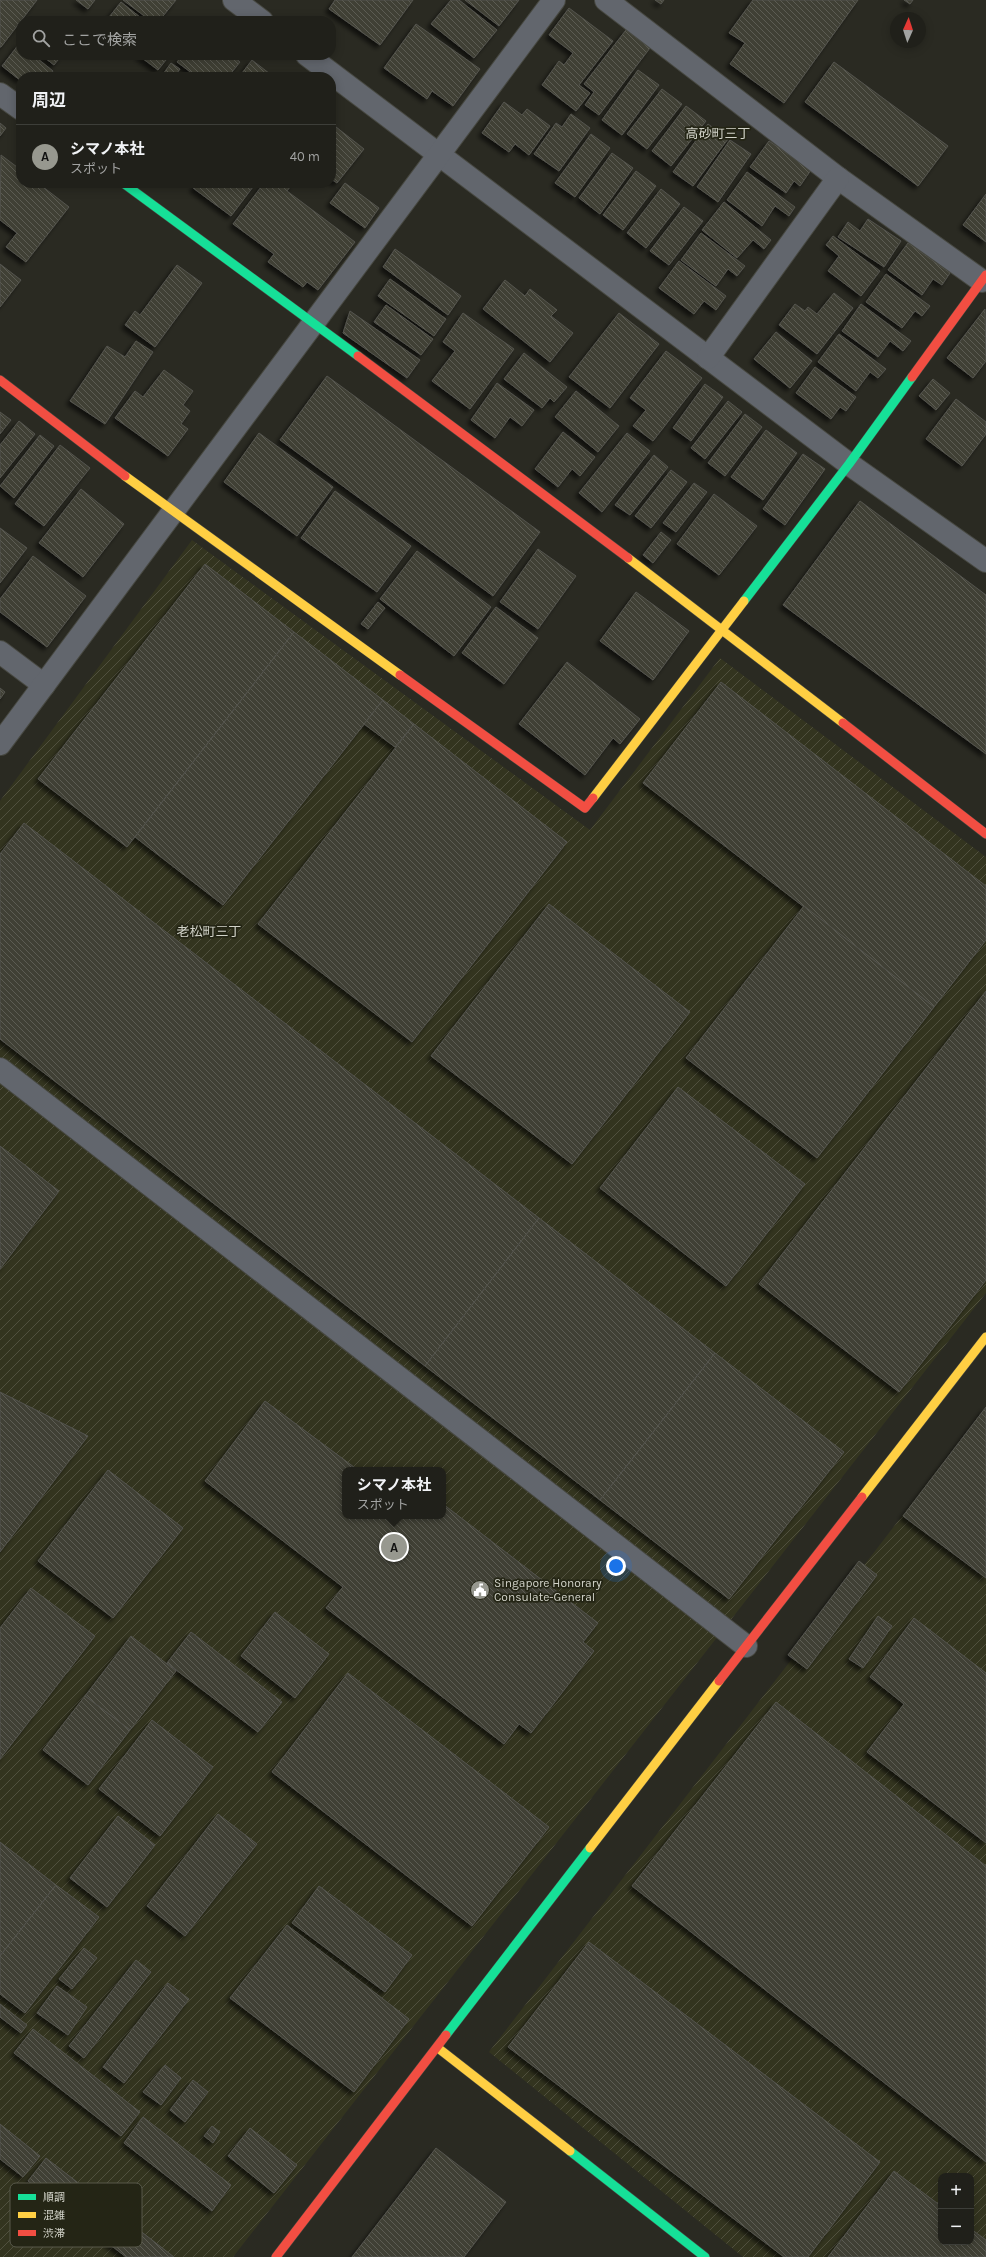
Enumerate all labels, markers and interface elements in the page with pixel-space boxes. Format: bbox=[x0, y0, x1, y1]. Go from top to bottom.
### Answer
north arrow bbox=[890, 12, 926, 48]
search box bbox=[16, 16, 336, 60]
icon: search bbox=[30, 27, 52, 49]
text: ここで検索 bbox=[62, 31, 137, 49]
text: 周辺 bbox=[32, 90, 66, 110]
district label: 高砂町三丁 bbox=[685, 126, 751, 141]
text: シマノ本社 bbox=[70, 140, 145, 158]
text: A bbox=[41, 149, 49, 164]
text: 40 m bbox=[290, 149, 320, 164]
text: スポット bbox=[70, 161, 122, 176]
district label: 老松町三丁 bbox=[176, 924, 242, 939]
popup bbox=[342, 1467, 446, 1519]
text: シマノ本社 bbox=[357, 1476, 431, 1494]
text: スポット bbox=[357, 1497, 409, 1512]
pin: A bbox=[381, 1532, 407, 1562]
your location bbox=[606, 1556, 626, 1576]
place label: Singapore Honorary Consulate-General bbox=[494, 1576, 602, 1604]
public building icon: Singapore Honorary Consulate-General bbox=[469, 1579, 491, 1601]
map controls bbox=[938, 2173, 974, 2245]
button: + bbox=[938, 2173, 974, 2209]
legend bbox=[10, 2183, 142, 2247]
text: 順調 bbox=[43, 2191, 65, 2204]
text: 混雑 bbox=[43, 2209, 65, 2222]
button: − bbox=[938, 2209, 974, 2245]
text: 渋滞 bbox=[43, 2227, 65, 2240]

